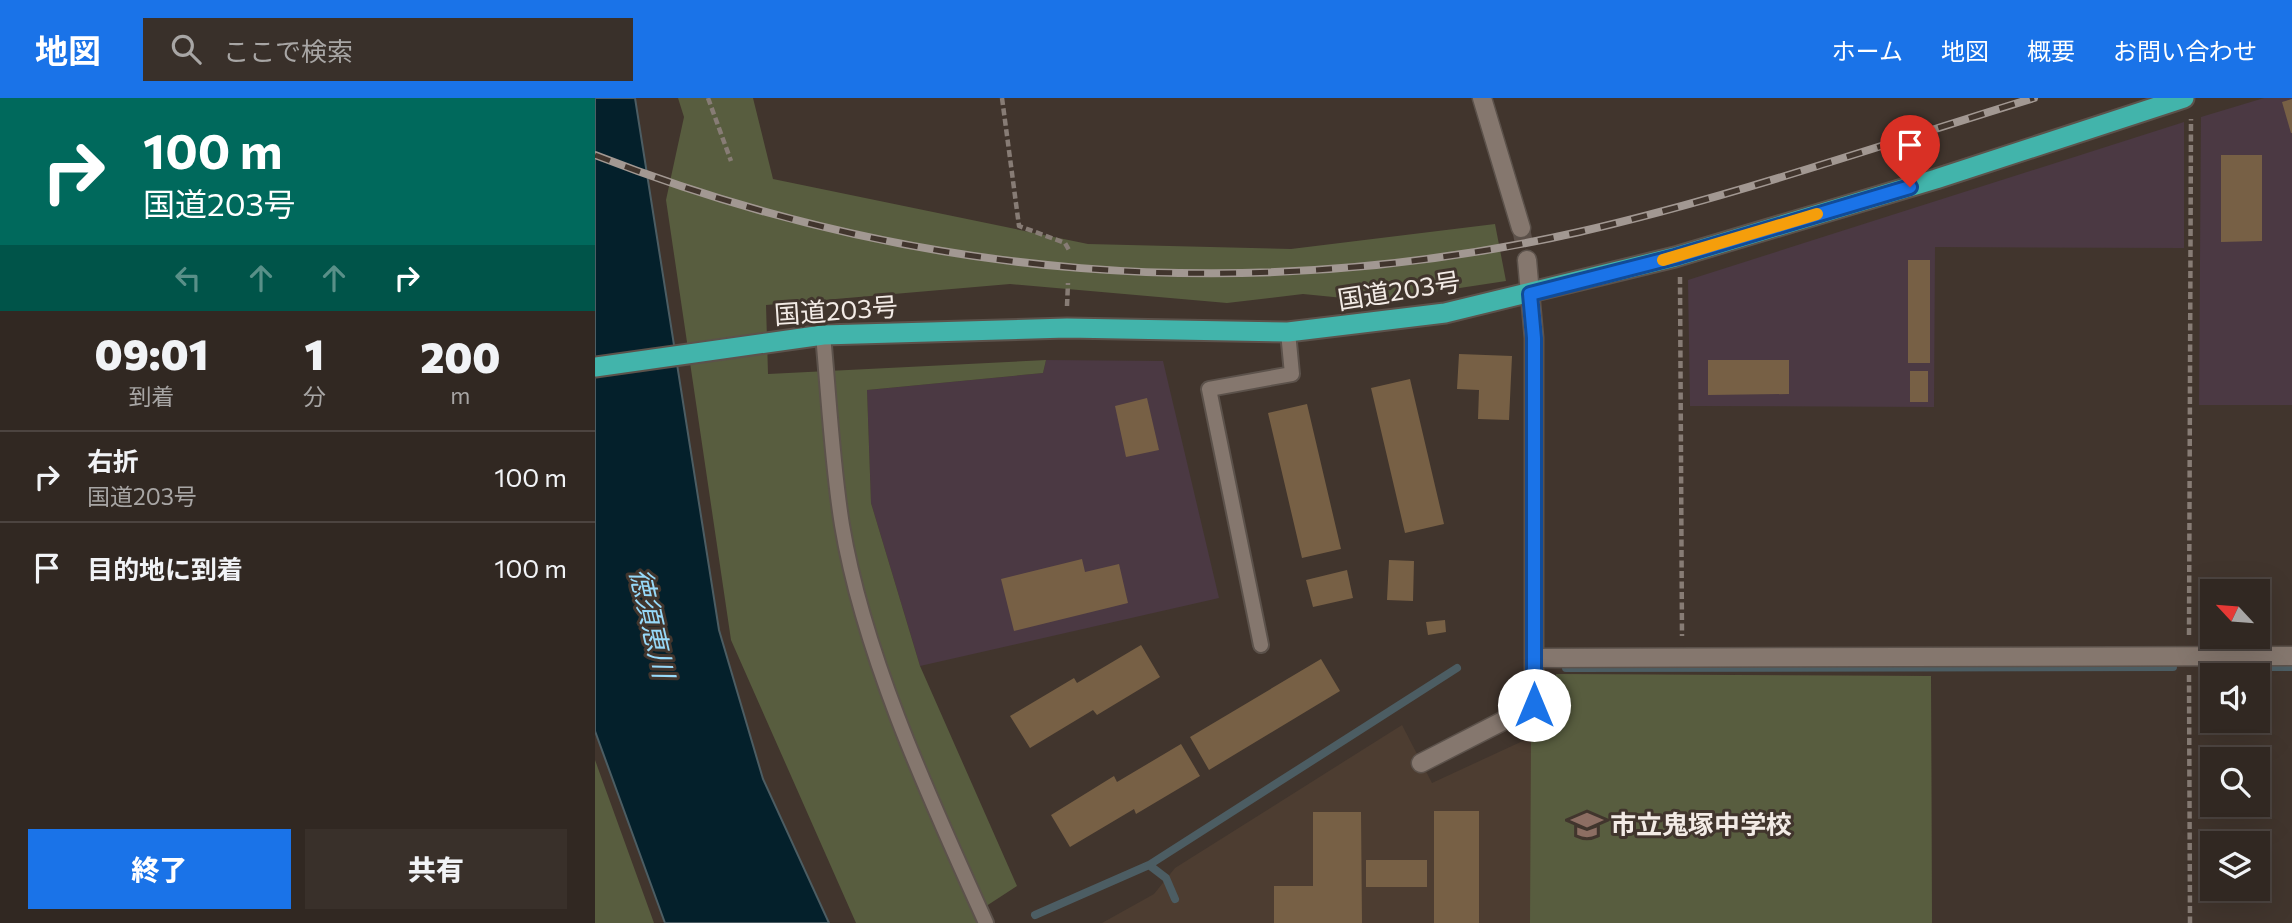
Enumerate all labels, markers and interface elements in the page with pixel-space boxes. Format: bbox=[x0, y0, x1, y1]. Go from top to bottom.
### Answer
search box bbox=[143, 18, 633, 81]
text: 地図 bbox=[35, 29, 101, 70]
icon: search bbox=[167, 30, 205, 68]
text: ここで検索 bbox=[223, 35, 353, 66]
text: ホーム bbox=[1832, 36, 1903, 65]
text: 地図 bbox=[1941, 36, 1989, 65]
text: 概要 bbox=[2027, 36, 2075, 65]
text: お問い合わせ bbox=[2113, 36, 2257, 65]
pin bbox=[1880, 115, 1940, 187]
text: 100 m bbox=[143, 119, 282, 179]
icon: right bbox=[28, 126, 119, 217]
icon: arrive bbox=[1891, 126, 1929, 164]
text: 国道203号 bbox=[143, 183, 296, 223]
icon: left bbox=[169, 259, 207, 297]
icon: ahead bbox=[242, 259, 280, 297]
icon: ahead bbox=[315, 259, 353, 297]
icon: right bbox=[388, 259, 426, 297]
street label: 国道203号 bbox=[1335, 265, 1462, 315]
street label: 国道203号 bbox=[773, 290, 899, 329]
text: 09:01 bbox=[94, 327, 208, 379]
text: 1 bbox=[304, 327, 324, 379]
text: 200 bbox=[420, 330, 501, 382]
text: m bbox=[450, 381, 470, 409]
text: 到着 bbox=[128, 382, 174, 410]
text: 分 bbox=[303, 382, 326, 410]
text: 右折 bbox=[87, 445, 139, 476]
icon: right bbox=[28, 458, 66, 496]
text: 100 m bbox=[494, 461, 567, 492]
text: 国道203号 bbox=[87, 482, 197, 510]
icon: arrive bbox=[28, 549, 66, 587]
text: 100 m bbox=[494, 552, 567, 583]
text: 目的地に到着 bbox=[87, 553, 243, 584]
water label: 徳須恵川 bbox=[624, 564, 683, 684]
north arrow bbox=[2200, 579, 2270, 649]
map controls bbox=[2200, 579, 2270, 901]
button: sound bbox=[2200, 663, 2270, 733]
position arrow bbox=[1497, 668, 1571, 742]
button: search bbox=[2200, 747, 2270, 817]
school or university icon: 市立鬼塚中学校 bbox=[1570, 808, 1604, 842]
place label: 市立鬼塚中学校 bbox=[1610, 808, 1792, 839]
button: 終了 bbox=[28, 829, 291, 909]
button: 共有 bbox=[305, 829, 567, 909]
button: layers bbox=[2200, 831, 2270, 901]

